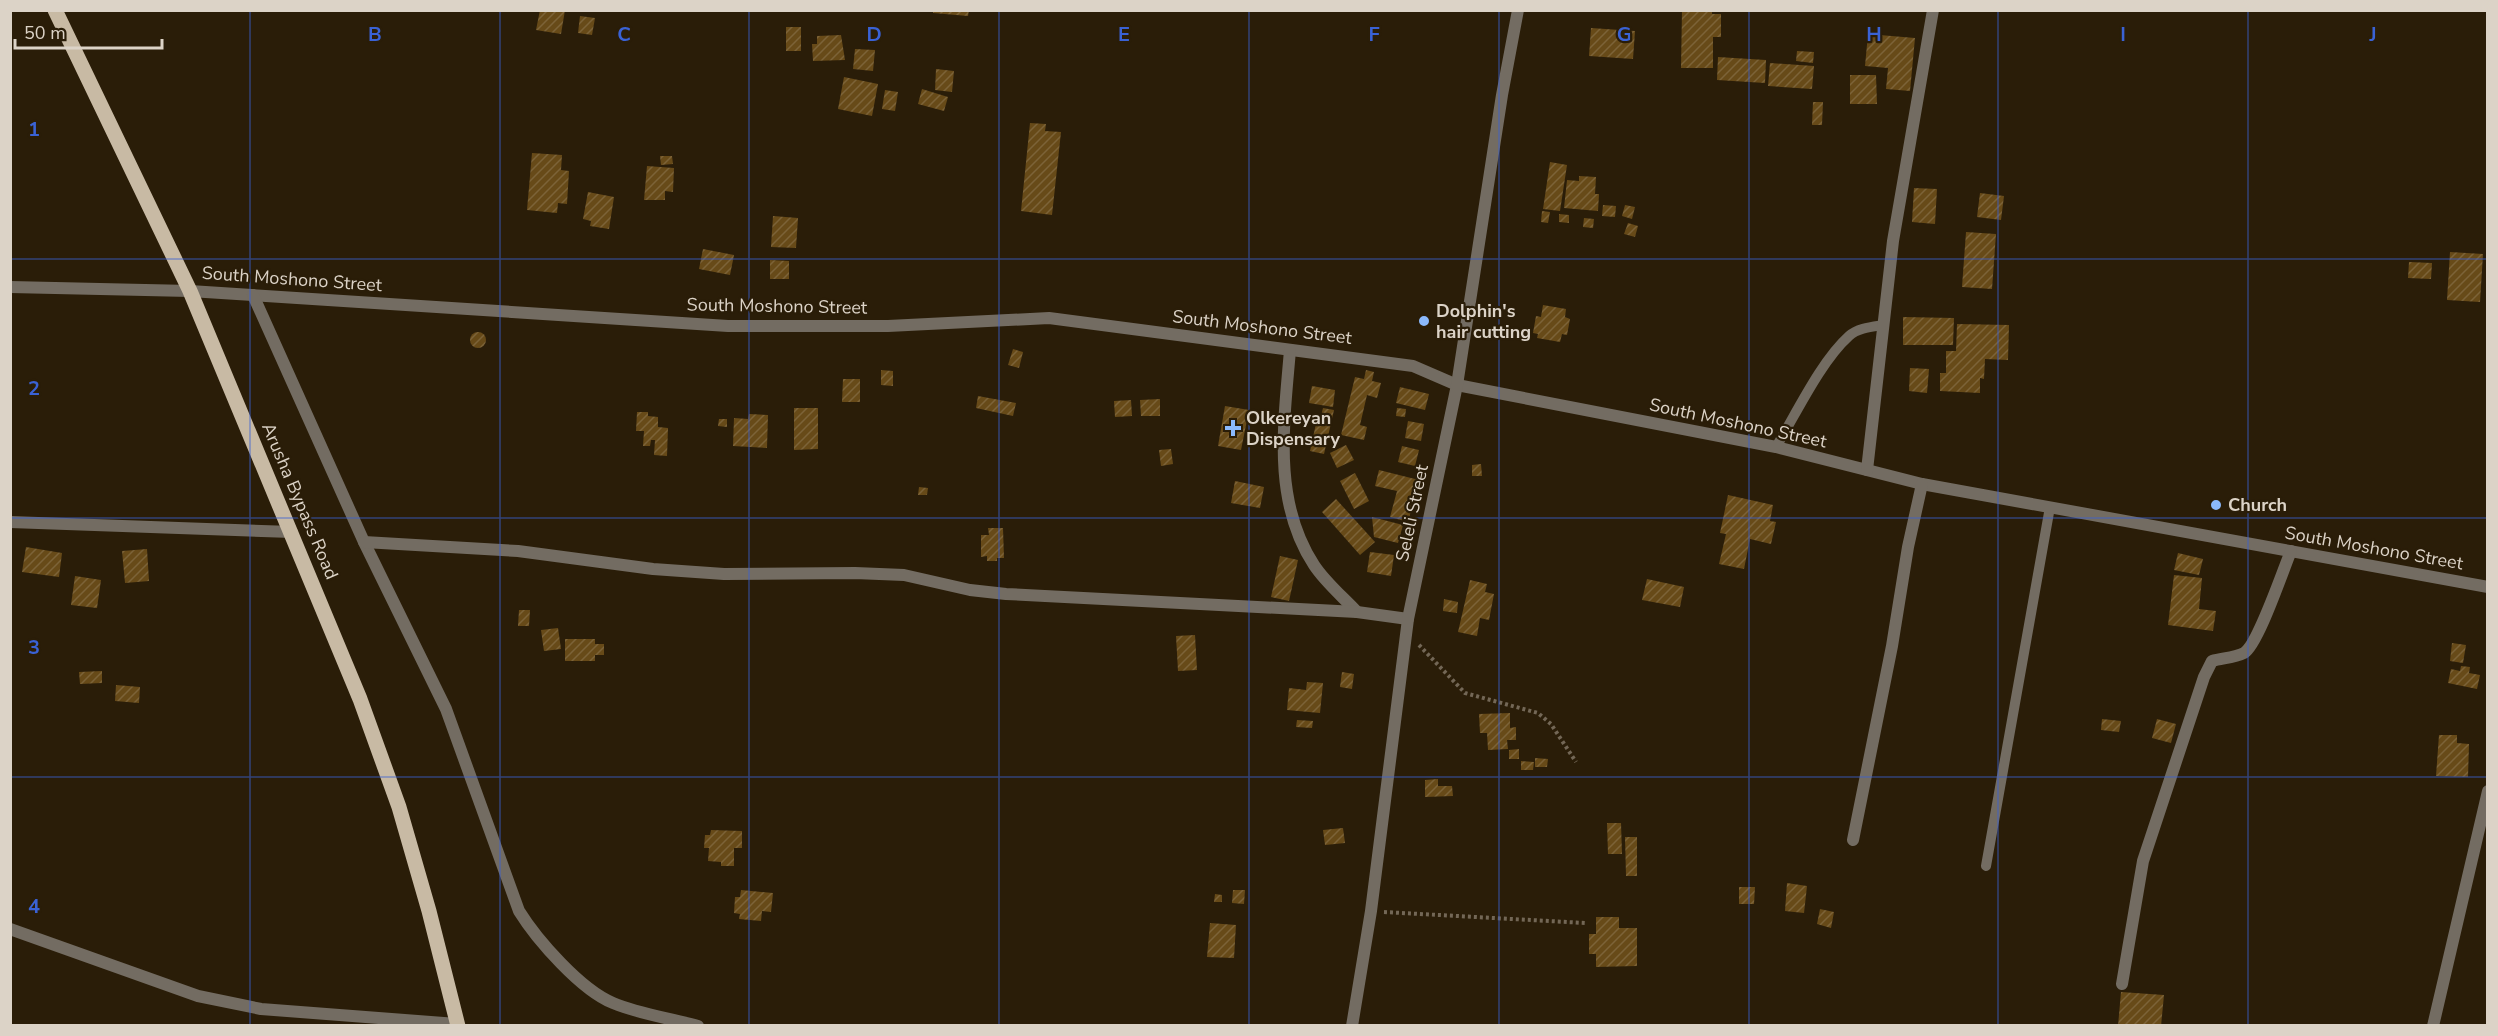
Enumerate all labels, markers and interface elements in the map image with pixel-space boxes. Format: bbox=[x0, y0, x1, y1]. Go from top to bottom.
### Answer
scale bar bbox=[15, 12, 162, 50]
text: 50 m bbox=[24, 21, 66, 45]
text: B bbox=[368, 21, 382, 48]
text: C bbox=[617, 21, 631, 48]
text: D bbox=[866, 21, 882, 48]
text: E bbox=[1118, 21, 1130, 48]
text: F bbox=[1368, 21, 1380, 48]
text: G bbox=[1617, 21, 1631, 48]
text: H bbox=[1866, 21, 1882, 48]
text: I bbox=[2120, 21, 2126, 48]
text: J bbox=[2368, 21, 2377, 48]
text: 1 bbox=[28, 116, 40, 143]
street label: South Moshono Street bbox=[201, 261, 384, 297]
street label: South Moshono Street bbox=[687, 292, 868, 320]
place label: Dolphin's hair cutting bbox=[1436, 299, 1531, 344]
street label: South Moshono Street bbox=[1171, 304, 1354, 350]
marker: Dolphin's hair cutting bbox=[1417, 314, 1431, 328]
text: 2 bbox=[28, 375, 40, 402]
street label: South Moshono Street bbox=[1647, 392, 1829, 454]
place label: Olkereyan Dispensary bbox=[1246, 406, 1340, 451]
street label: Arusha Bypass Road bbox=[256, 419, 344, 583]
marker: Olkereyan Dispensary bbox=[1224, 419, 1242, 437]
street label: Seleli Street bbox=[1390, 462, 1434, 564]
place label: Church bbox=[2228, 493, 2287, 517]
marker: Church bbox=[2209, 498, 2223, 512]
street label: South Moshono Street bbox=[2283, 521, 2466, 576]
text: 3 bbox=[28, 634, 40, 661]
text: 4 bbox=[28, 893, 40, 920]

